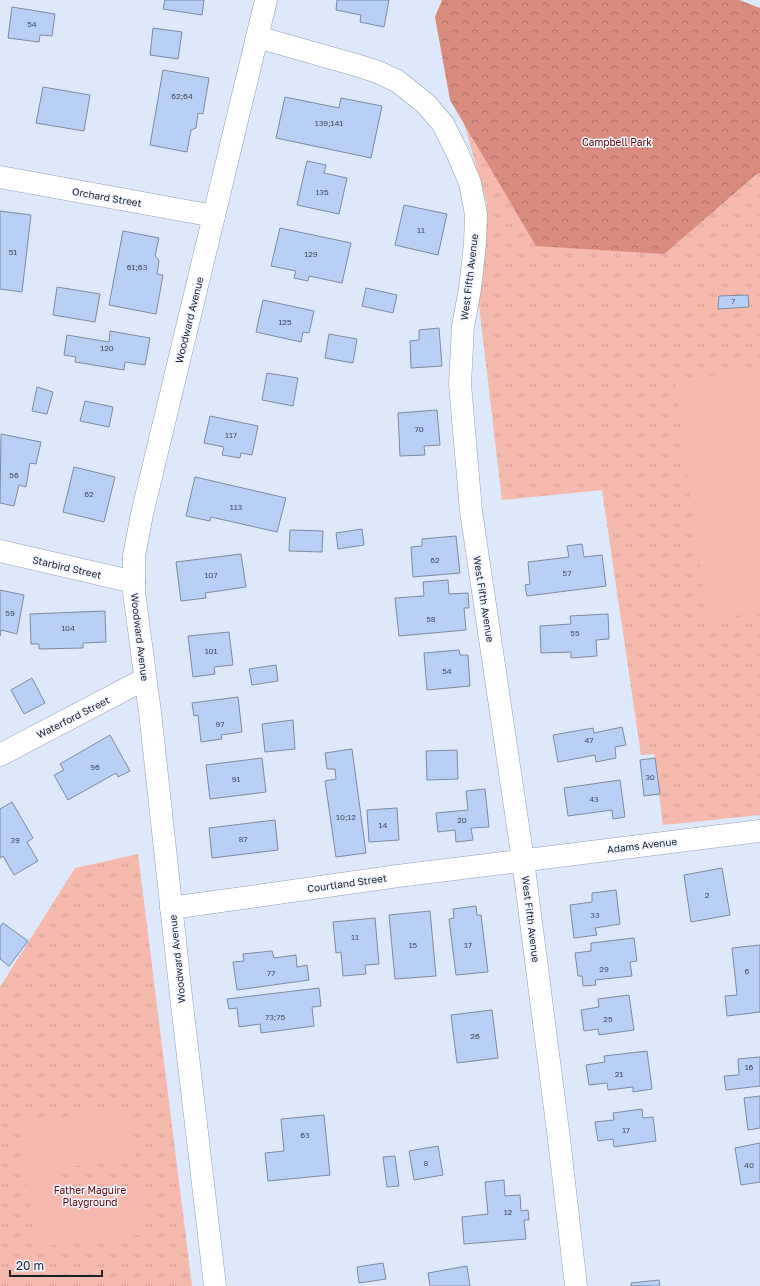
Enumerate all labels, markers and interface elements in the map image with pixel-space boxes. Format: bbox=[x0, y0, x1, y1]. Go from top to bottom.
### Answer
house number: 54 bbox=[27, 19, 37, 29]
house number: 62;64 bbox=[171, 91, 193, 101]
house number: 139;141 bbox=[315, 118, 343, 128]
park label: Campbell Park bbox=[582, 136, 652, 148]
street label: Orchard Street bbox=[71, 185, 143, 209]
house number: 135 bbox=[315, 187, 329, 197]
house number: 11 bbox=[417, 225, 425, 235]
street label: West Fifth Avenue bbox=[458, 233, 480, 321]
house number: 51 bbox=[9, 247, 17, 257]
house number: 129 bbox=[304, 249, 318, 259]
house number: 61;63 bbox=[127, 262, 148, 272]
street label: Woodward Avenue bbox=[172, 275, 206, 364]
house number: 7 bbox=[731, 296, 735, 306]
house number: 125 bbox=[278, 317, 292, 327]
house number: 120 bbox=[100, 343, 114, 353]
house number: 70 bbox=[414, 424, 424, 434]
house number: 117 bbox=[225, 430, 237, 440]
house number: 56 bbox=[9, 470, 19, 480]
house number: 62 bbox=[84, 489, 94, 499]
house number: 113 bbox=[230, 502, 243, 512]
street label: Starbird Street bbox=[31, 553, 103, 581]
house number: 62 bbox=[430, 555, 440, 565]
street label: West Fifth Avenue bbox=[471, 555, 497, 643]
house number: 57 bbox=[563, 568, 571, 578]
house number: 107 bbox=[204, 570, 218, 580]
street label: Woodward Avenue bbox=[129, 592, 151, 682]
house number: 59 bbox=[5, 608, 15, 618]
house number: 58 bbox=[426, 614, 436, 624]
house number: 104 bbox=[61, 623, 75, 633]
house number: 55 bbox=[570, 628, 580, 638]
house number: 101 bbox=[205, 646, 217, 656]
house number: 54 bbox=[442, 666, 452, 676]
street label: Waterford Street bbox=[35, 693, 111, 741]
house number: 97 bbox=[215, 719, 225, 729]
house number: 47 bbox=[584, 735, 594, 745]
house number: 96 bbox=[90, 762, 100, 772]
house number: 30 bbox=[645, 772, 655, 782]
house number: 91 bbox=[232, 774, 240, 784]
house number: 43 bbox=[589, 794, 599, 804]
house number: 10;12 bbox=[336, 812, 356, 822]
house number: 20 bbox=[457, 815, 467, 825]
house number: 14 bbox=[379, 820, 387, 830]
house number: 87 bbox=[238, 834, 248, 844]
house number: 39 bbox=[10, 835, 20, 845]
street label: Adams Avenue bbox=[606, 835, 678, 855]
street label: Courtland Street bbox=[306, 871, 388, 895]
street label: West Fifth Avenue bbox=[520, 875, 542, 963]
house number: 2 bbox=[705, 890, 710, 900]
house number: 33 bbox=[590, 910, 600, 920]
street label: Woodward Avenue bbox=[166, 914, 188, 1004]
house number: 11 bbox=[351, 932, 359, 942]
house number: 15 bbox=[409, 940, 418, 950]
house number: 17 bbox=[464, 940, 472, 950]
house number: 29 bbox=[599, 964, 609, 974]
house number: 6 bbox=[745, 966, 750, 976]
house number: 77 bbox=[267, 968, 275, 978]
house number: 73;75 bbox=[265, 1012, 285, 1022]
house number: 25 bbox=[603, 1014, 613, 1024]
house number: 26 bbox=[470, 1031, 480, 1041]
house number: 16 bbox=[745, 1062, 754, 1072]
house number: 21 bbox=[615, 1069, 623, 1079]
house number: 17 bbox=[622, 1125, 630, 1135]
house number: 63 bbox=[300, 1130, 310, 1140]
house number: 8 bbox=[424, 1158, 429, 1168]
house number: 40 bbox=[744, 1160, 754, 1170]
park label: Father Maguire Playground bbox=[54, 1184, 126, 1208]
house number: 12 bbox=[504, 1207, 513, 1217]
scale bar bbox=[10, 1252, 102, 1278]
text: 20 m bbox=[16, 1258, 44, 1273]

